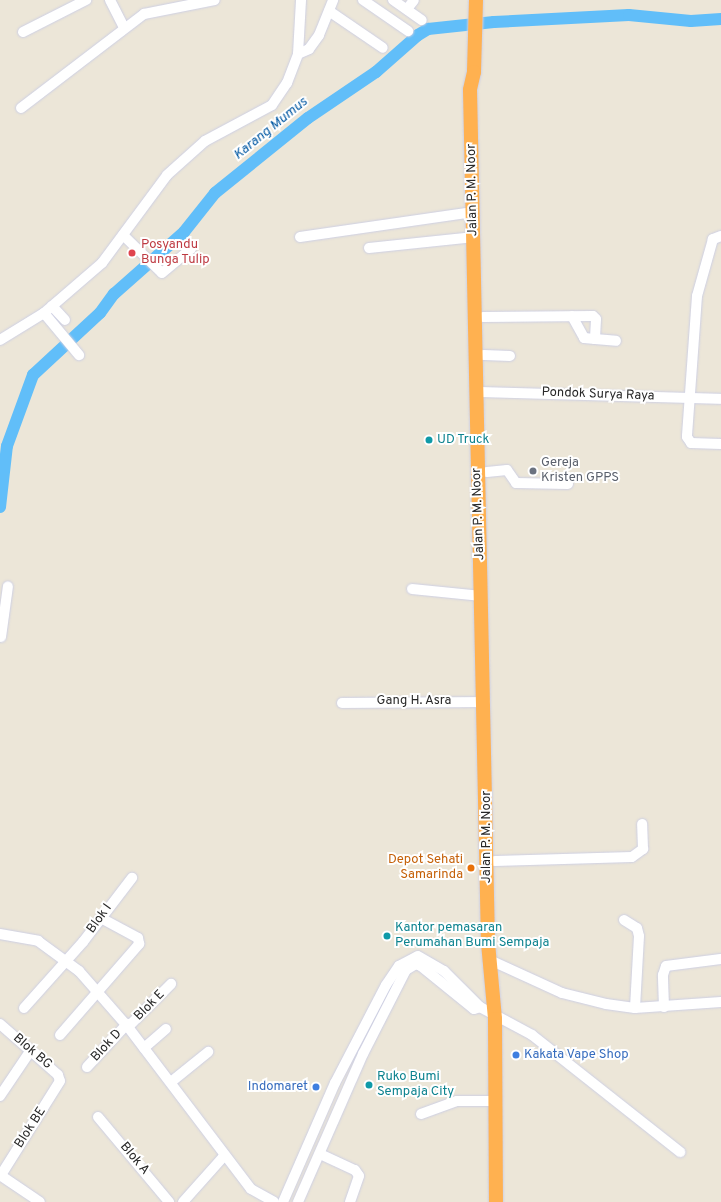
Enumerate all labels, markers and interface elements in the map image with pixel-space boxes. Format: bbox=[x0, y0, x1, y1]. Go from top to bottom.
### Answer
water label: Karang Mumus bbox=[231, 94, 311, 164]
street label: Jalan P. M. Noor bbox=[464, 144, 482, 236]
place label: Posyandu Bunga Tulip bbox=[141, 238, 210, 269]
marker: Posyandu Bunga Tulip bbox=[126, 247, 138, 259]
street label: Pondok Surya Raya bbox=[541, 385, 655, 405]
place label: UD Truck bbox=[437, 432, 490, 448]
marker: UD Truck bbox=[424, 435, 434, 445]
place label: Gereja Kristen GPPS bbox=[541, 456, 619, 487]
marker: Gereja Kristen GPPS bbox=[528, 466, 538, 476]
street label: Jalan P. M. Noor bbox=[470, 468, 488, 560]
street label: Gang H. Asra bbox=[376, 693, 452, 709]
street label: Jalan P. M. Noor bbox=[479, 791, 495, 883]
place label: Depot Sehati Samarinda bbox=[388, 853, 463, 884]
marker: Depot Sehati Samarinda bbox=[466, 863, 476, 873]
street label: Blok I bbox=[84, 901, 116, 937]
place label: Kantor pemasaran Perumahan Bumi Sempaja bbox=[395, 921, 549, 952]
marker: Kantor pemasaran Perumahan Bumi Sempaja bbox=[382, 931, 392, 941]
street label: Blok E bbox=[131, 987, 169, 1025]
street label: Blok D bbox=[88, 1027, 126, 1065]
street label: Blok BG bbox=[9, 1031, 55, 1073]
place label: Kakata Vape Shop bbox=[524, 1047, 629, 1063]
marker: Kakata Vape Shop bbox=[511, 1050, 521, 1060]
place label: Ruko Bumi Sempaja City bbox=[377, 1070, 454, 1101]
place label: Indomaret bbox=[248, 1079, 308, 1095]
marker: Ruko Bumi Sempaja City bbox=[364, 1080, 374, 1090]
marker: Indomaret bbox=[311, 1082, 321, 1092]
street label: Blok BE bbox=[12, 1105, 50, 1151]
street label: Blok A bbox=[116, 1139, 152, 1179]

